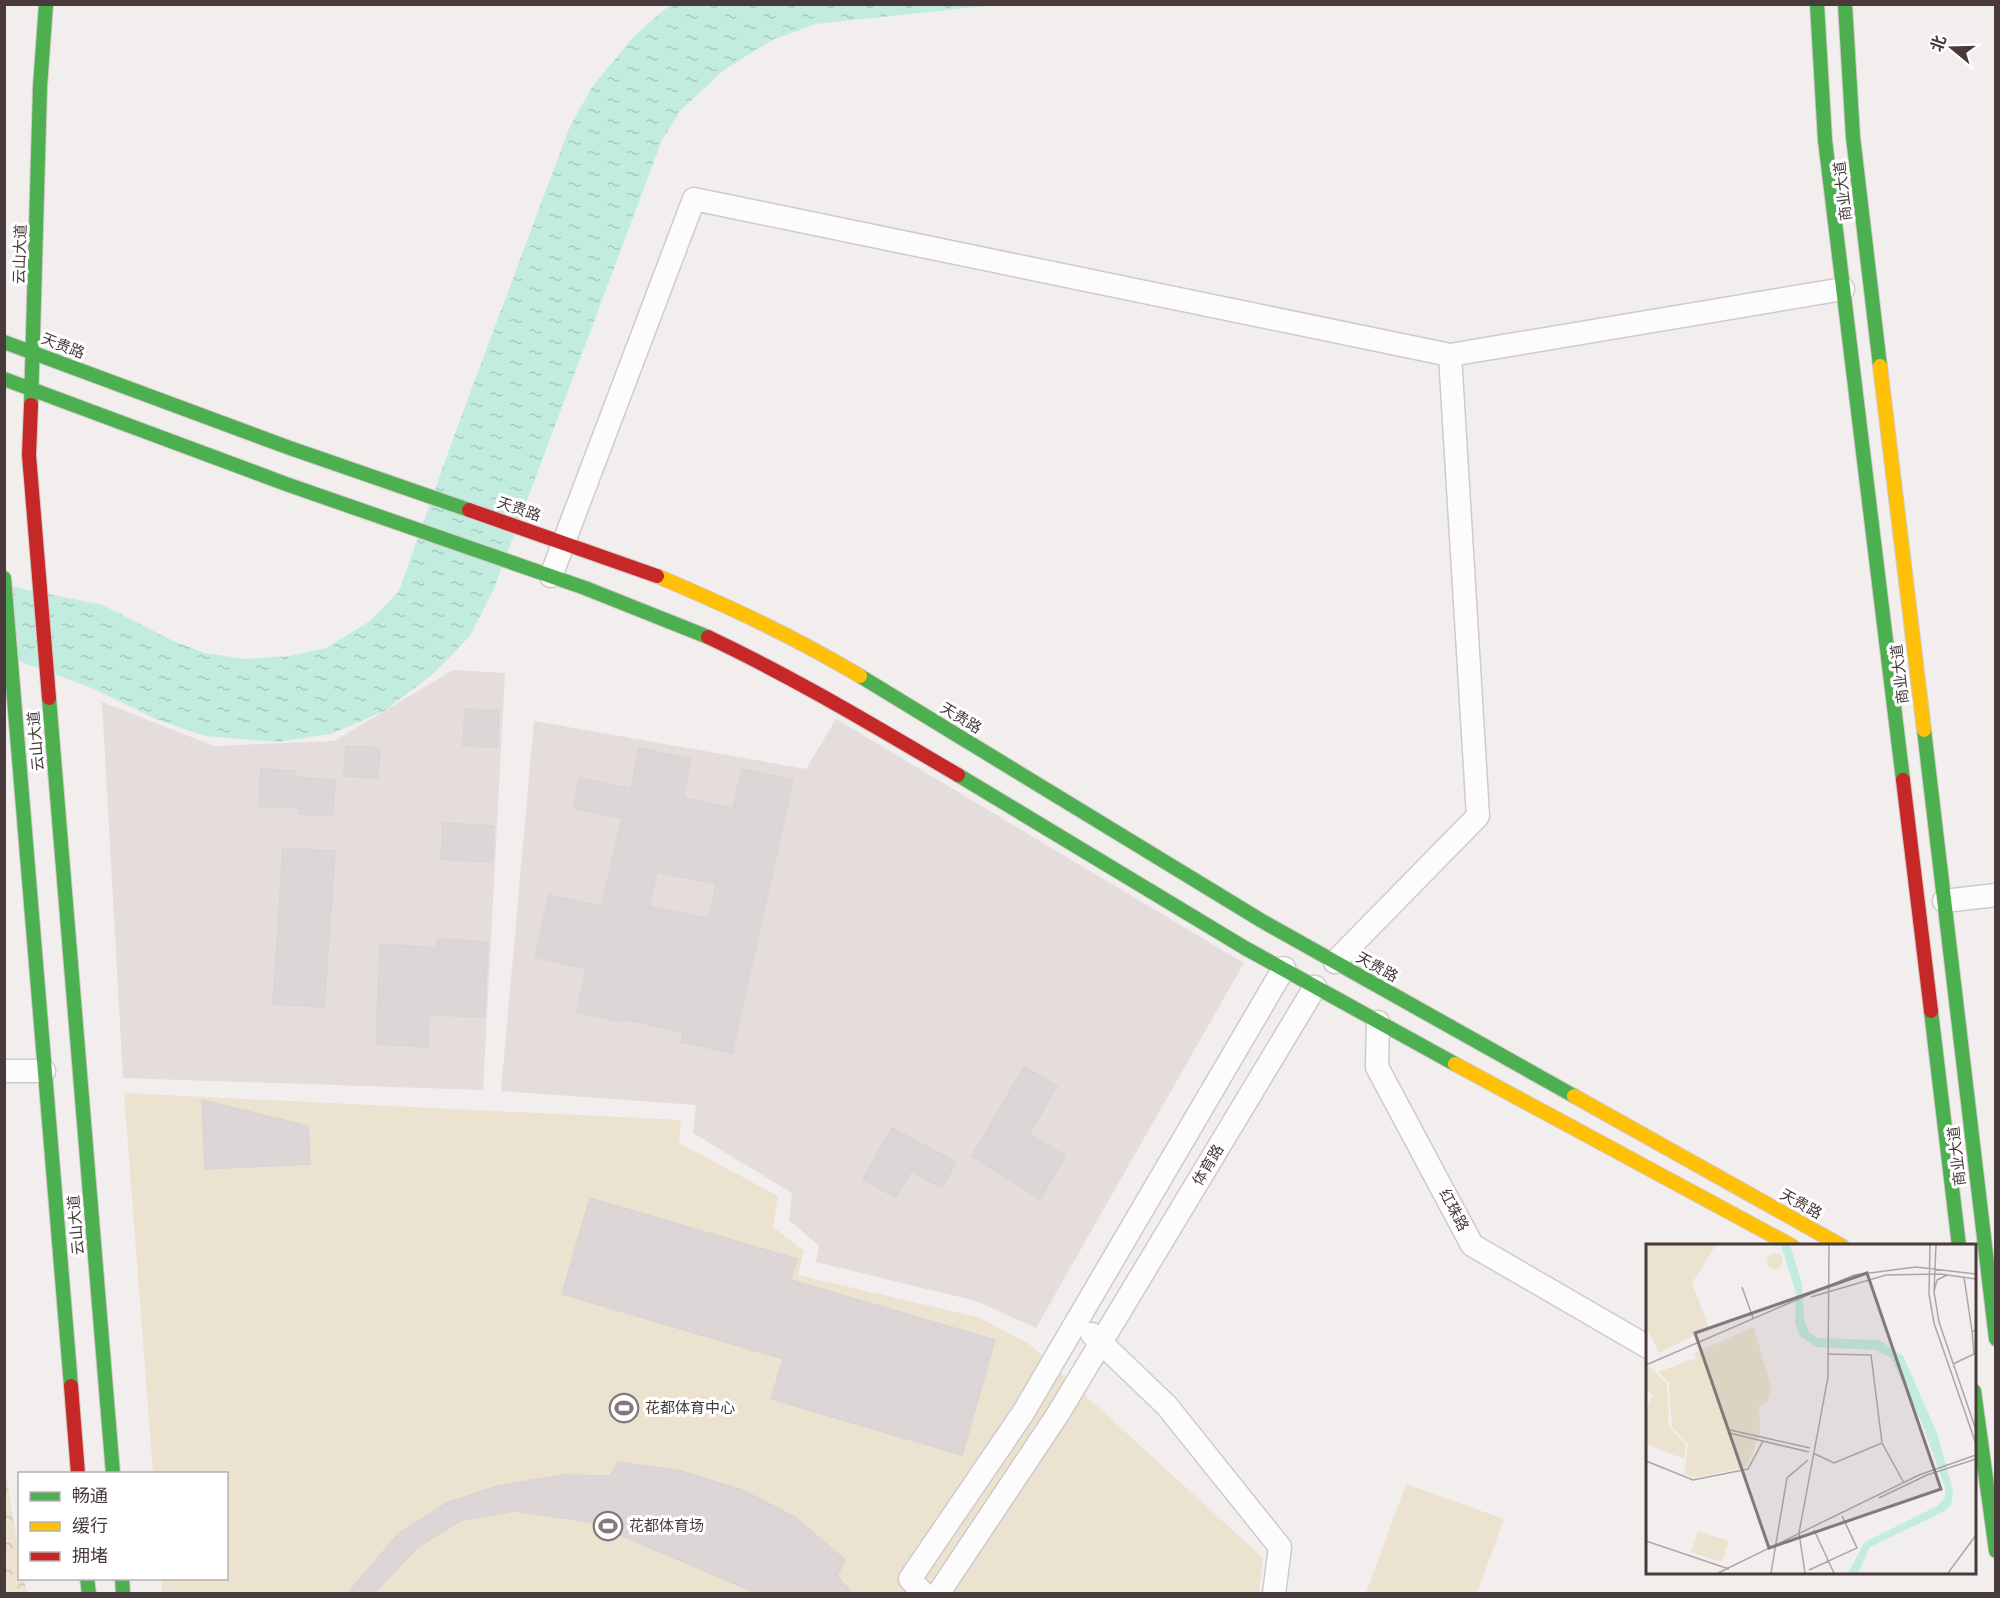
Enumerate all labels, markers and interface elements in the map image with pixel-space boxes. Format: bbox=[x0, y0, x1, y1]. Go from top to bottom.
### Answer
north arrow bbox=[1922, 18, 1982, 78]
text: 北 bbox=[1927, 33, 1950, 54]
street label: 商业大道 bbox=[1830, 160, 1856, 222]
street label: 云山大道 bbox=[10, 224, 30, 284]
street label: 天贵路 bbox=[39, 330, 87, 362]
street label: 天贵路 bbox=[495, 493, 543, 525]
street label: 商业大道 bbox=[1887, 643, 1913, 705]
street label: 天贵路 bbox=[937, 699, 985, 737]
street label: 云山大道 bbox=[24, 710, 48, 772]
street label: 天贵路 bbox=[1353, 948, 1401, 986]
street label: 商业大道 bbox=[1944, 1125, 1970, 1187]
street label: 体育路 bbox=[1189, 1141, 1227, 1189]
street label: 天贵路 bbox=[1777, 1185, 1825, 1223]
street label: 红珠路 bbox=[1435, 1186, 1473, 1234]
street label: 云山大道 bbox=[64, 1194, 88, 1256]
inset map bbox=[1646, 1244, 1976, 1574]
sports icon: 花都体育中心 bbox=[608, 1392, 640, 1424]
place label: 花都体育中心 bbox=[645, 1399, 735, 1417]
legend bbox=[18, 1472, 228, 1580]
text: 畅通 bbox=[72, 1485, 108, 1506]
sports icon: 花都体育场 bbox=[592, 1510, 624, 1542]
text: 缓行 bbox=[72, 1515, 108, 1536]
place label: 花都体育场 bbox=[629, 1517, 704, 1535]
text: 拥堵 bbox=[72, 1545, 108, 1566]

